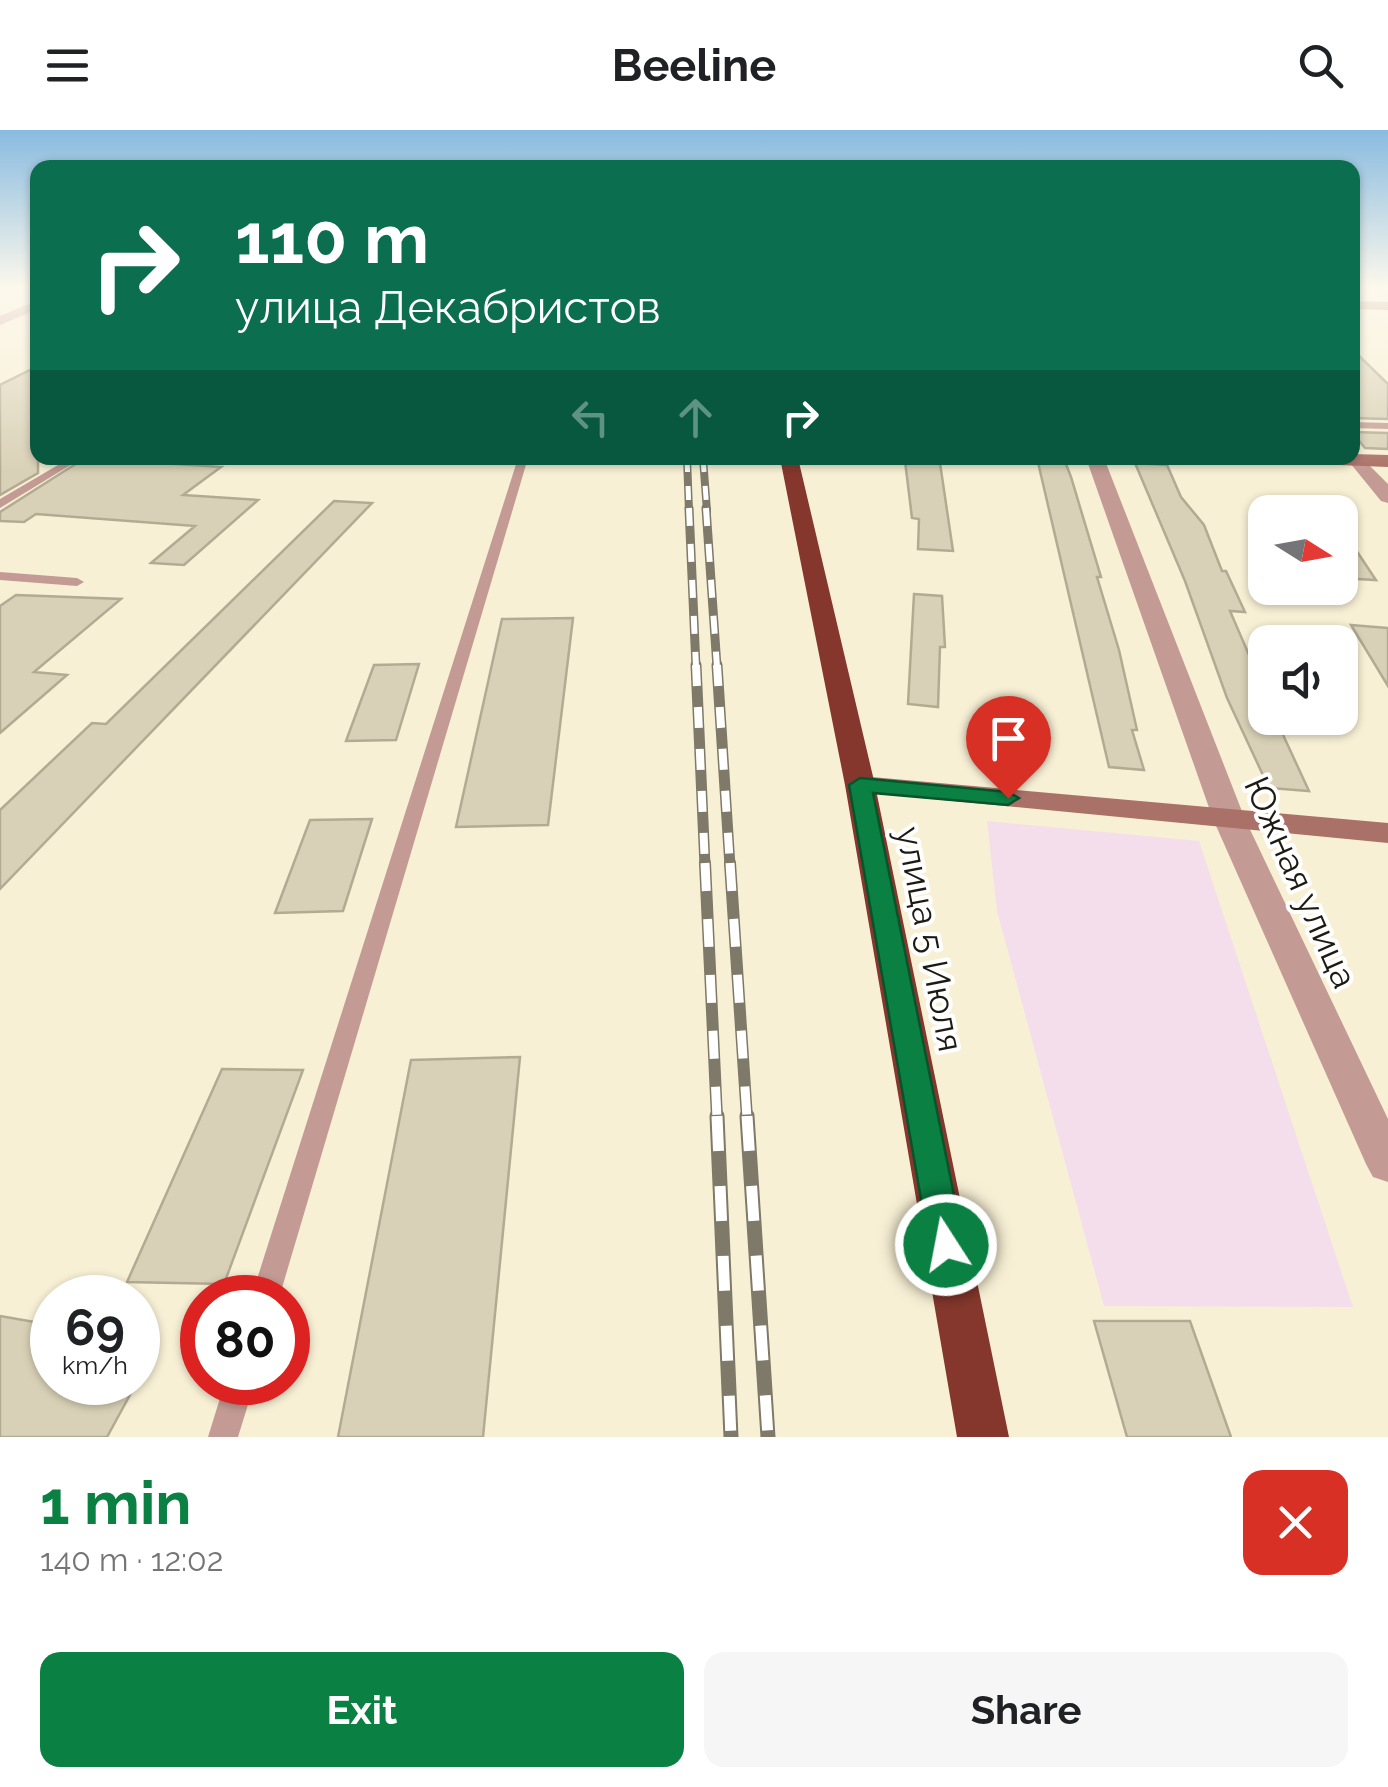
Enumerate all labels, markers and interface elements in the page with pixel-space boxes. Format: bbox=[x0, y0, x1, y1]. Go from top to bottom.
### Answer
icon: menu bbox=[40, 38, 95, 93]
icon: search bbox=[1293, 38, 1348, 93]
text: Beeline bbox=[612, 39, 776, 92]
text: 110 m bbox=[235, 197, 429, 279]
icon: right bbox=[70, 200, 200, 330]
text: улица Декабристов bbox=[235, 281, 661, 334]
icon: left bbox=[563, 390, 618, 445]
icon: ahead bbox=[668, 390, 723, 445]
icon: right bbox=[773, 390, 828, 445]
north arrow bbox=[1248, 495, 1358, 605]
map controls bbox=[1248, 495, 1358, 735]
button: sound bbox=[1248, 625, 1358, 735]
pin bbox=[966, 696, 1051, 799]
icon: arrive bbox=[981, 711, 1036, 766]
street label: Южная улица bbox=[1236, 770, 1366, 994]
street label: улица 5 Июля bbox=[888, 823, 972, 1055]
position arrow bbox=[894, 1193, 998, 1297]
speed limit sign: 80 bbox=[180, 1275, 310, 1405]
text: 69 bbox=[65, 1298, 125, 1357]
text: km/h bbox=[62, 1350, 128, 1380]
text: 1 min bbox=[40, 1468, 191, 1538]
button: close bbox=[1243, 1470, 1348, 1575]
text: 140 m · 12:02 bbox=[40, 1541, 223, 1578]
button: Exit bbox=[40, 1652, 684, 1767]
button: Share bbox=[704, 1652, 1348, 1767]

